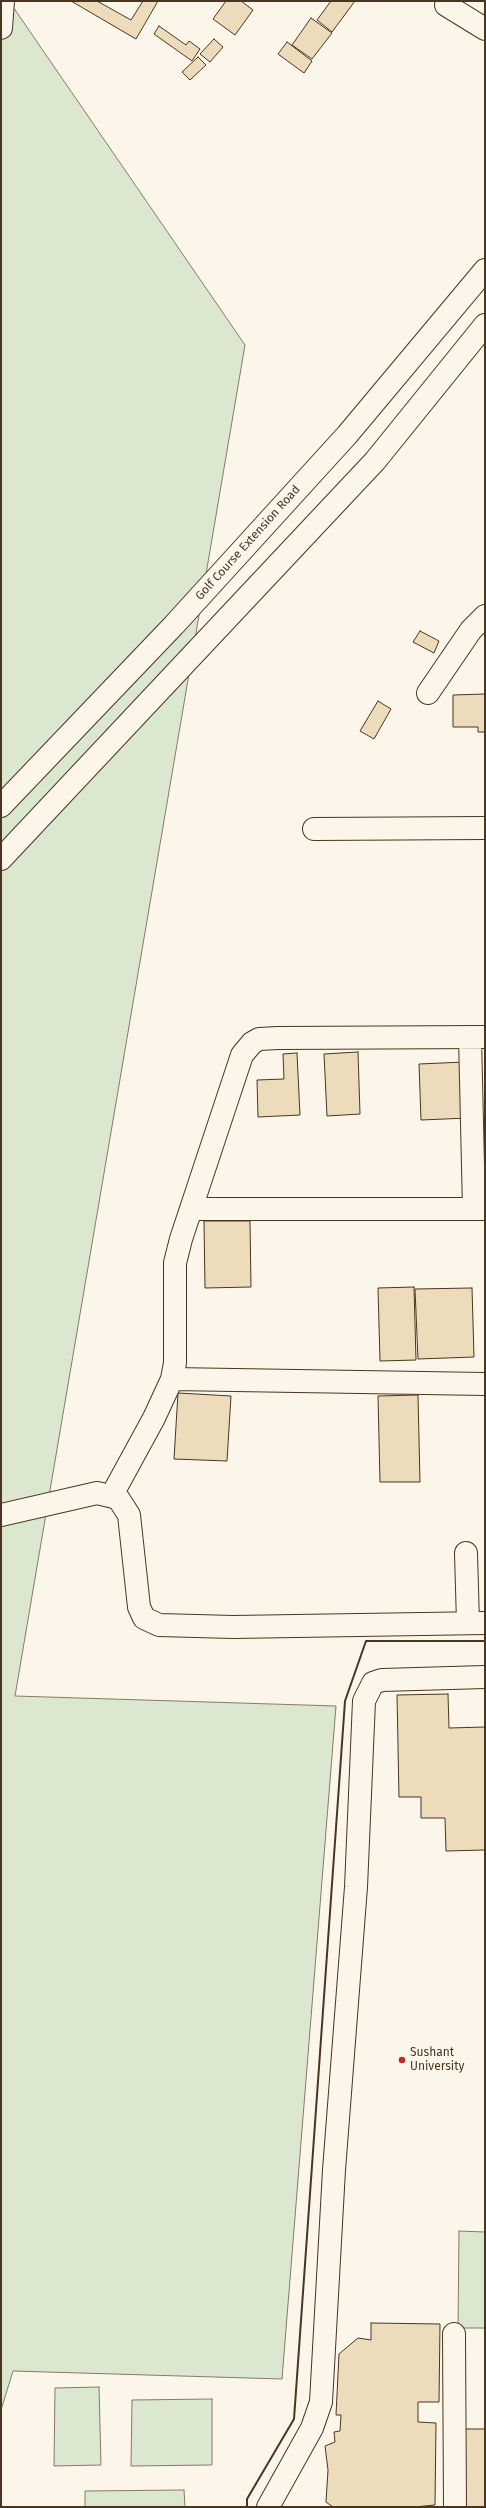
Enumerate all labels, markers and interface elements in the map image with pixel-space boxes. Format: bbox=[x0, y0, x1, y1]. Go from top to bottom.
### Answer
street label: Golf Course Extension Road bbox=[193, 483, 303, 603]
place label: Sushant University bbox=[410, 2046, 464, 2074]
marker: Sushant University bbox=[397, 2055, 407, 2065]

